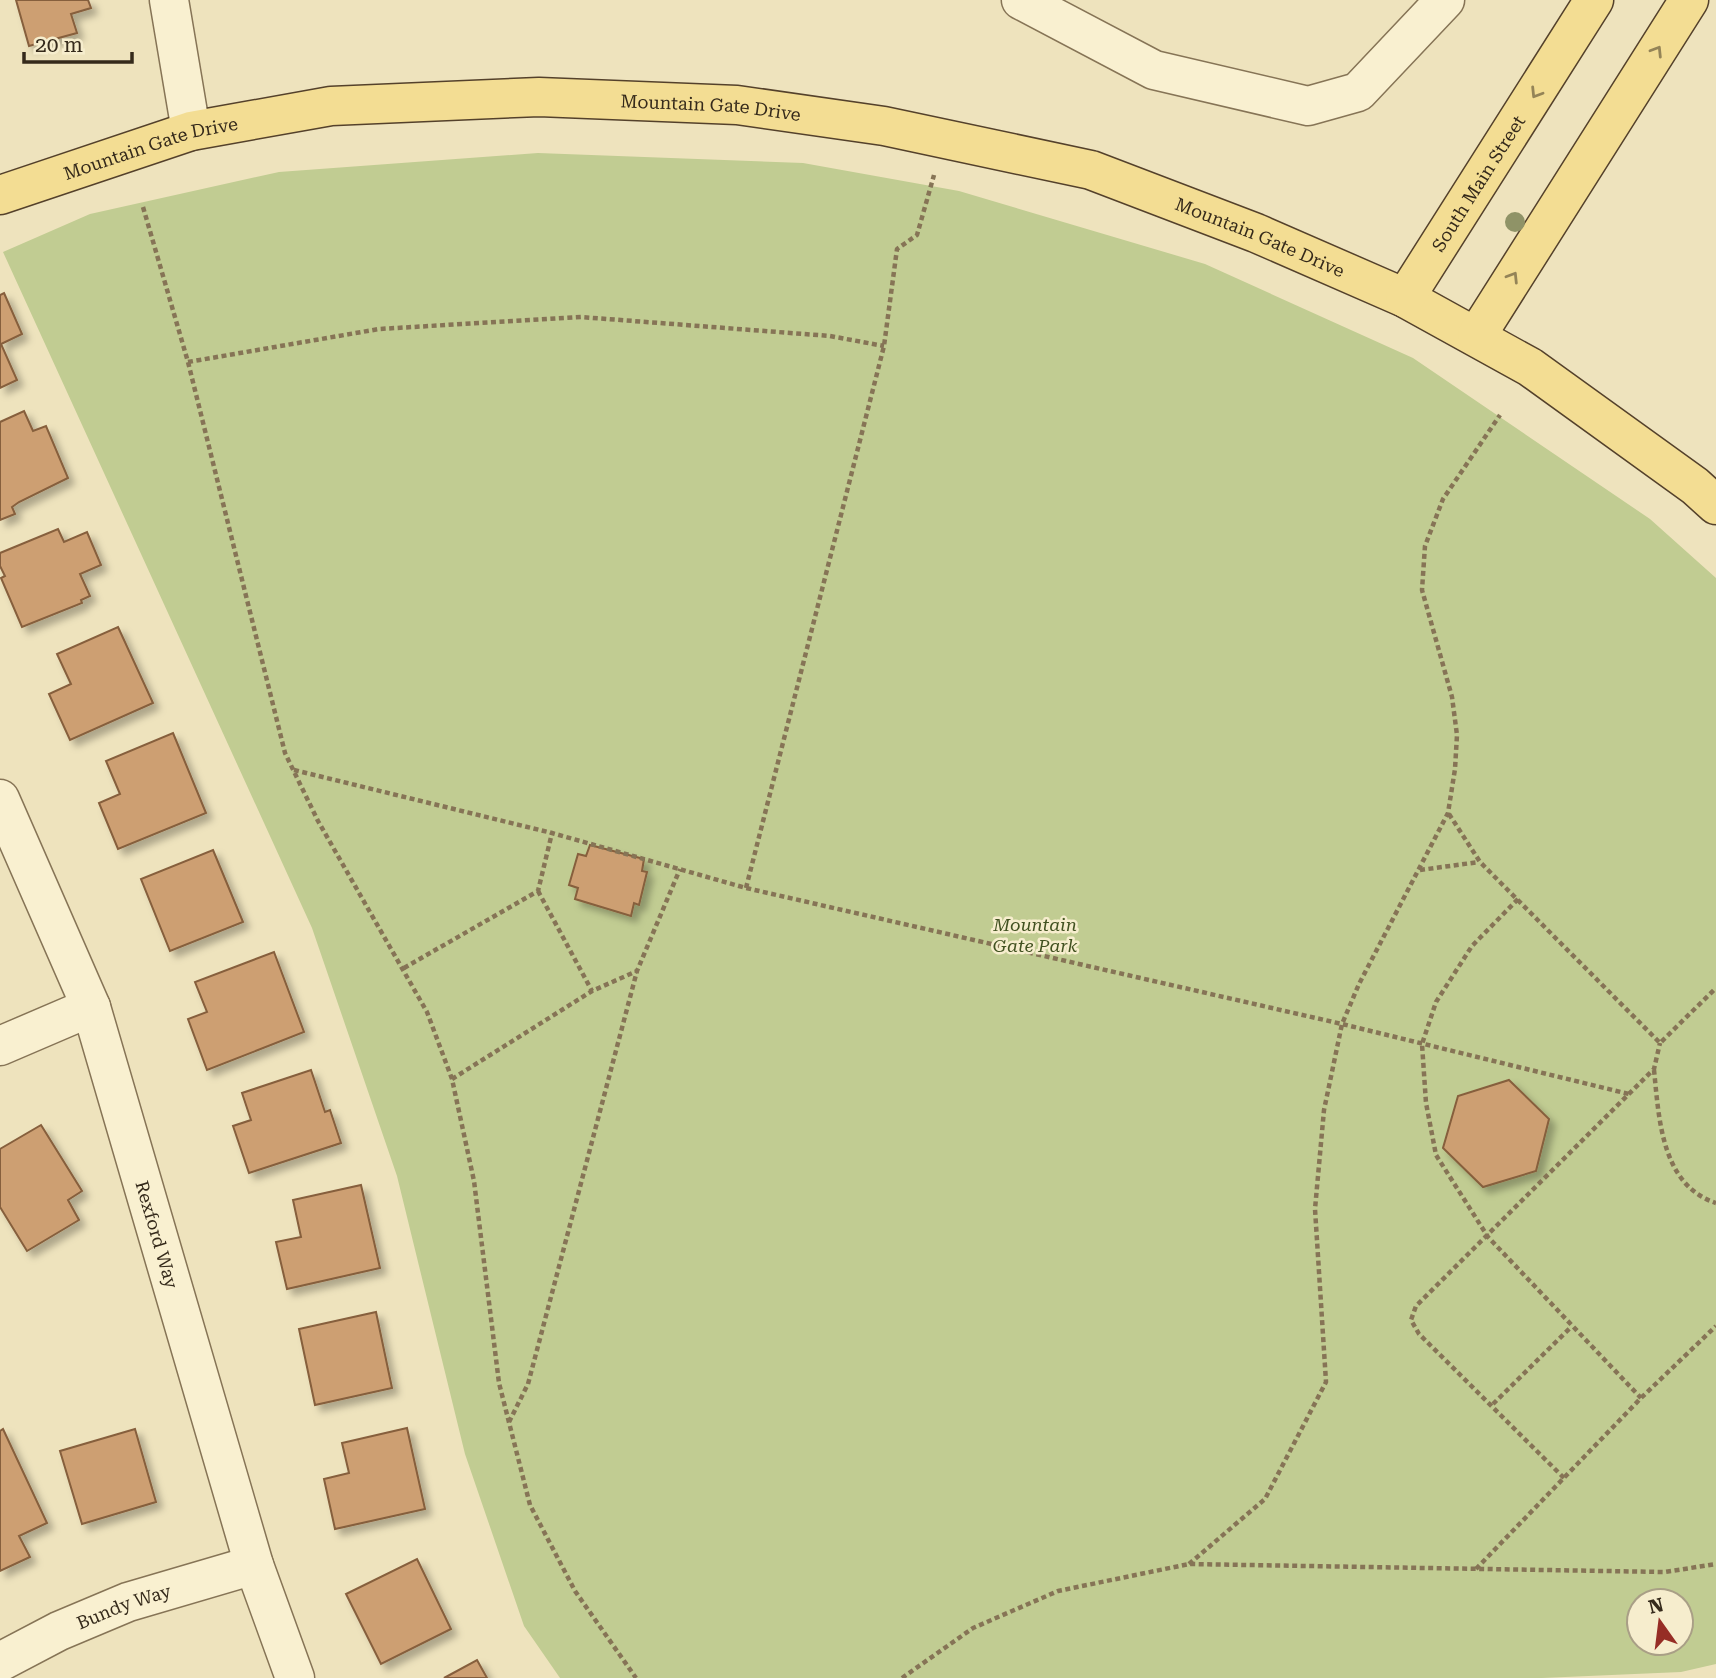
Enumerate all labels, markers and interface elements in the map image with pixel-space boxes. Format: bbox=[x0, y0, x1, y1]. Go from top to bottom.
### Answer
scale bar bbox=[24, 21, 133, 65]
text: 20 m bbox=[35, 33, 83, 57]
one-way arrow bbox=[1648, 45, 1661, 58]
one-way arrow bbox=[1531, 85, 1544, 98]
street label: Mountain Gate Drive bbox=[620, 90, 802, 125]
street label: South Main Street bbox=[1427, 111, 1529, 255]
street label: Mountain Gate Drive bbox=[61, 112, 239, 184]
street label: Mountain Gate Drive bbox=[1173, 193, 1348, 281]
one-way arrow bbox=[1504, 272, 1517, 285]
park label: Mountain Gate Park bbox=[992, 914, 1077, 956]
street label: Rexford Way bbox=[132, 1178, 183, 1291]
street label: Bundy Way bbox=[73, 1579, 174, 1633]
north arrow bbox=[1625, 1587, 1695, 1657]
text: N bbox=[1646, 1593, 1666, 1619]

